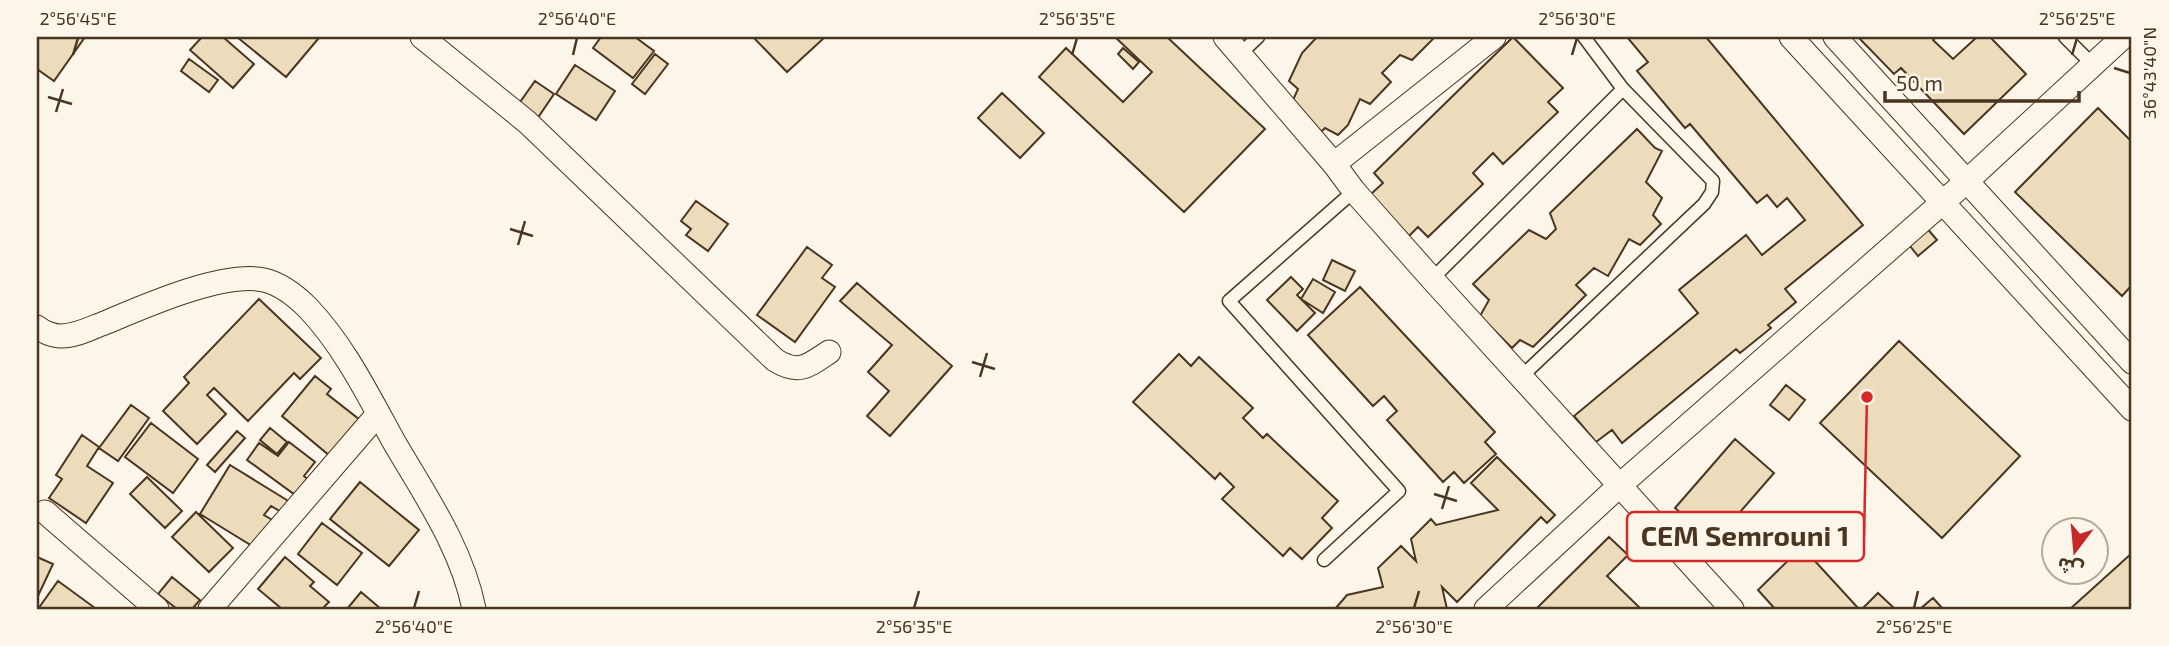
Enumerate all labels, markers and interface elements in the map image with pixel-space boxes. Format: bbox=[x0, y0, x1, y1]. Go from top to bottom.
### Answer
text: 2°56'45"E bbox=[39, 7, 117, 29]
text: 2°56'40"E bbox=[538, 7, 616, 29]
text: 2°56'35"E bbox=[1039, 7, 1115, 29]
text: 2°56'30"E bbox=[1538, 7, 1616, 29]
text: 2°56'25"E bbox=[2039, 7, 2115, 29]
text: 36°43'40"N bbox=[2138, 27, 2160, 119]
scale bar bbox=[1885, 60, 2080, 104]
text: 50 m bbox=[1896, 70, 1943, 95]
callout: CEM Semrouni 1 bbox=[1627, 512, 1864, 561]
north arrow bbox=[2039, 516, 2110, 586]
text: CEM Semrouni 1 bbox=[1641, 518, 1849, 552]
text: ش bbox=[2054, 553, 2086, 582]
text: 2°56'40"E bbox=[375, 615, 453, 637]
text: 2°56'35"E bbox=[876, 615, 952, 637]
text: 2°56'30"E bbox=[1375, 615, 1453, 637]
text: 2°56'25"E bbox=[1876, 615, 1952, 637]

